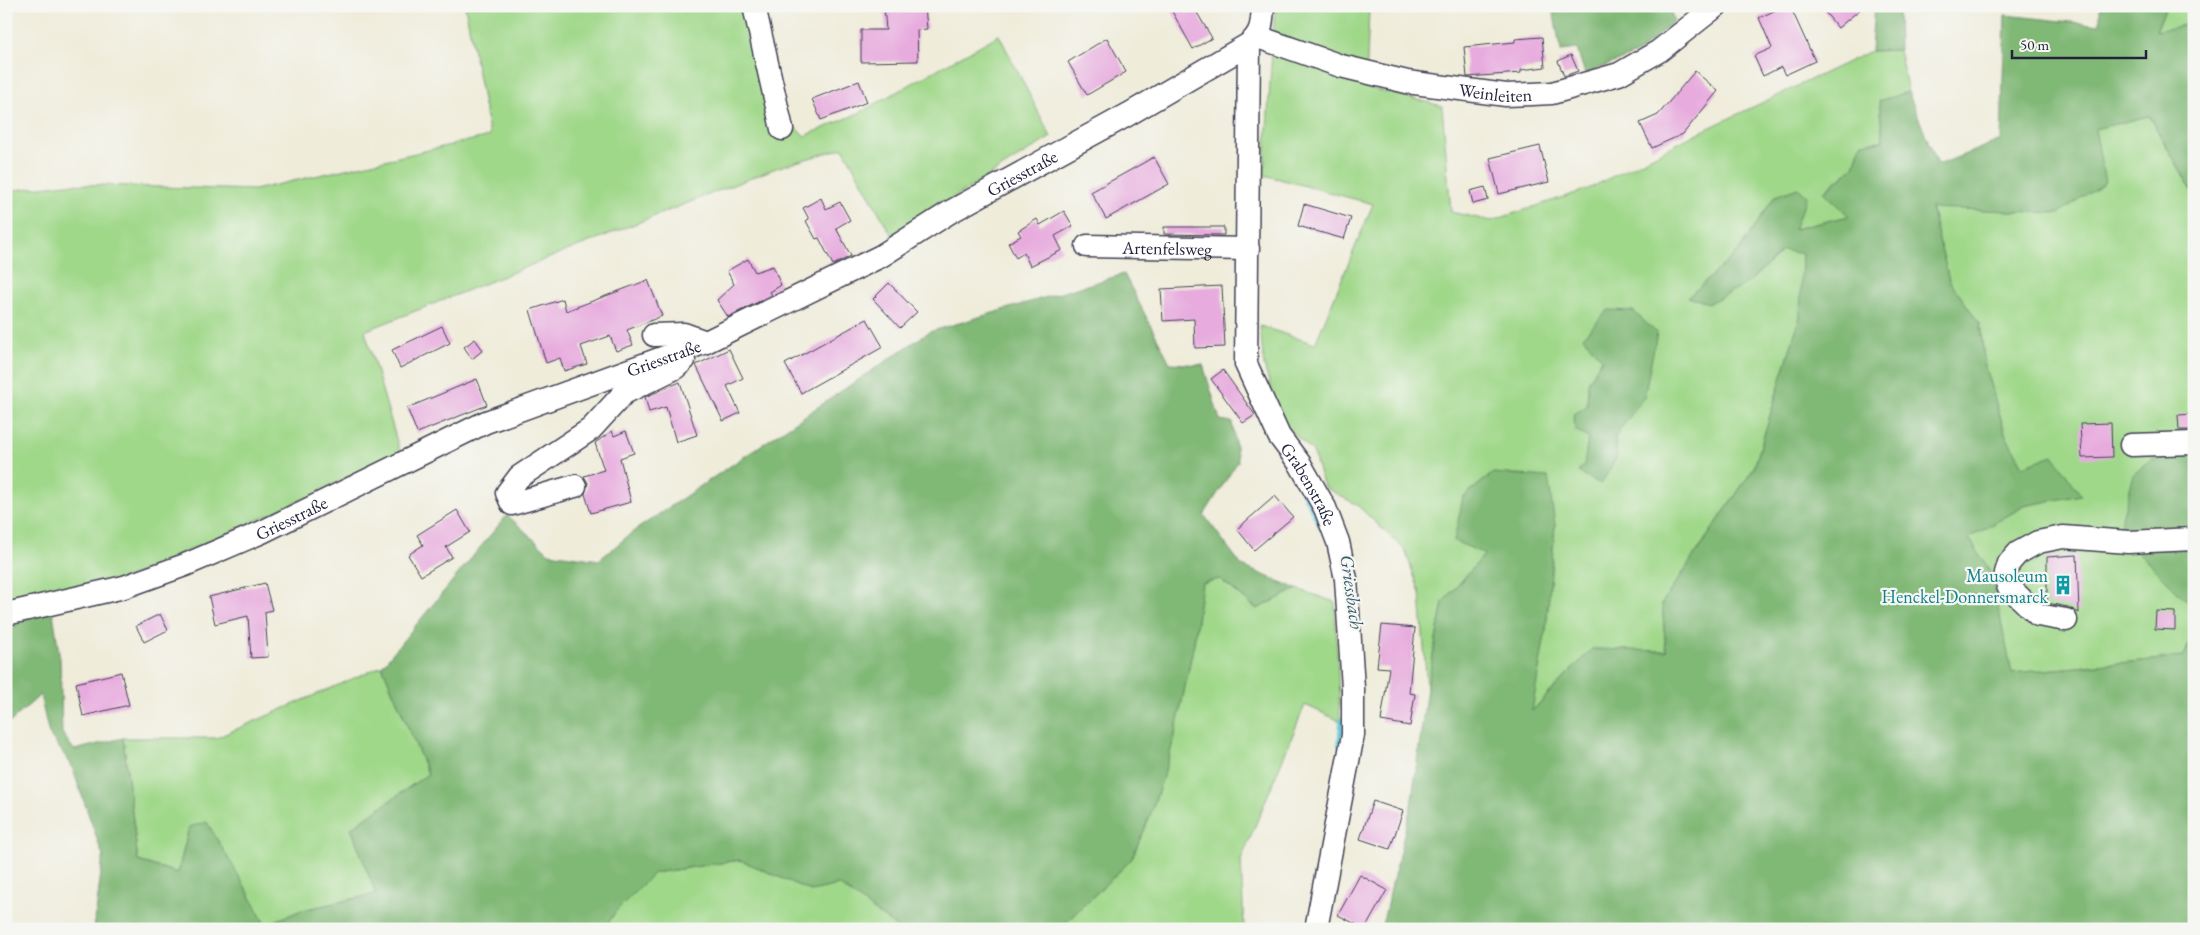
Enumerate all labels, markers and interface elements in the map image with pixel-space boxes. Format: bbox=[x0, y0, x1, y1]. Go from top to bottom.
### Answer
scale bar bbox=[2012, 28, 2146, 60]
text: 50 m bbox=[2020, 35, 2049, 54]
street label: Weinleiten bbox=[1457, 77, 1533, 107]
street label: Griesstraße bbox=[982, 144, 1061, 201]
street label: Artenfelsweg bbox=[1121, 235, 1212, 260]
street label: Griesstraße bbox=[623, 333, 704, 381]
street label: Grabenstraße bbox=[1276, 437, 1342, 529]
street label: Griesstraße bbox=[251, 490, 331, 545]
water label: Griessbach bbox=[1334, 553, 1370, 631]
place label: Mausoleum Henckel-Donnersmarck bbox=[1882, 564, 2049, 608]
building icon: Mausoleum Henckel-Donnersmarck bbox=[2052, 574, 2074, 596]

